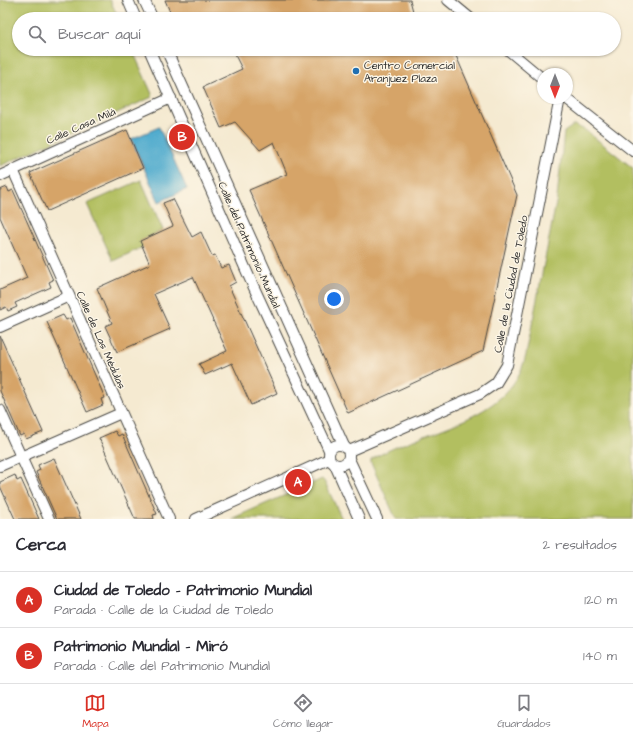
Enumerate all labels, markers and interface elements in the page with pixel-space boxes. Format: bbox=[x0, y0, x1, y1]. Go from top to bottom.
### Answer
search box bbox=[12, 12, 621, 56]
icon: search bbox=[26, 23, 48, 45]
text: Buscar aquí bbox=[58, 24, 140, 45]
place label: Centro Comercial Aranjuez Plaza bbox=[364, 58, 455, 86]
marker: Centro Comercial Aranjuez Plaza bbox=[351, 66, 361, 76]
north arrow bbox=[537, 68, 573, 104]
street label: Calle Casa Milá bbox=[44, 104, 118, 148]
pin: B bbox=[169, 122, 195, 152]
street label: Calle del Patrimonio Mundial bbox=[214, 179, 284, 311]
street label: Calle de la Ciudad de Toledo bbox=[490, 213, 532, 354]
street label: Calle de Las Médulas bbox=[73, 289, 129, 392]
your location bbox=[324, 289, 344, 309]
pin: A bbox=[285, 467, 311, 497]
text: Cerca bbox=[16, 533, 66, 557]
text: 2 resultados bbox=[543, 536, 617, 554]
text: Ciudad de Toledo - Patrimonio Mundial bbox=[54, 580, 312, 601]
text: A bbox=[25, 591, 33, 609]
text: 120 m bbox=[584, 591, 617, 609]
text: Parada · Calle de la Ciudad de Toledo bbox=[54, 601, 273, 619]
text: Patrimonio Mundial - Miró bbox=[54, 636, 228, 657]
text: B bbox=[24, 647, 34, 665]
text: 140 m bbox=[583, 647, 617, 665]
text: Parada · Calle del Patrimonio Mundial bbox=[54, 657, 270, 675]
tab: Mapa bbox=[82, 692, 109, 731]
tab: Cómo llegar bbox=[273, 692, 333, 731]
tab: Guardados bbox=[497, 692, 551, 731]

